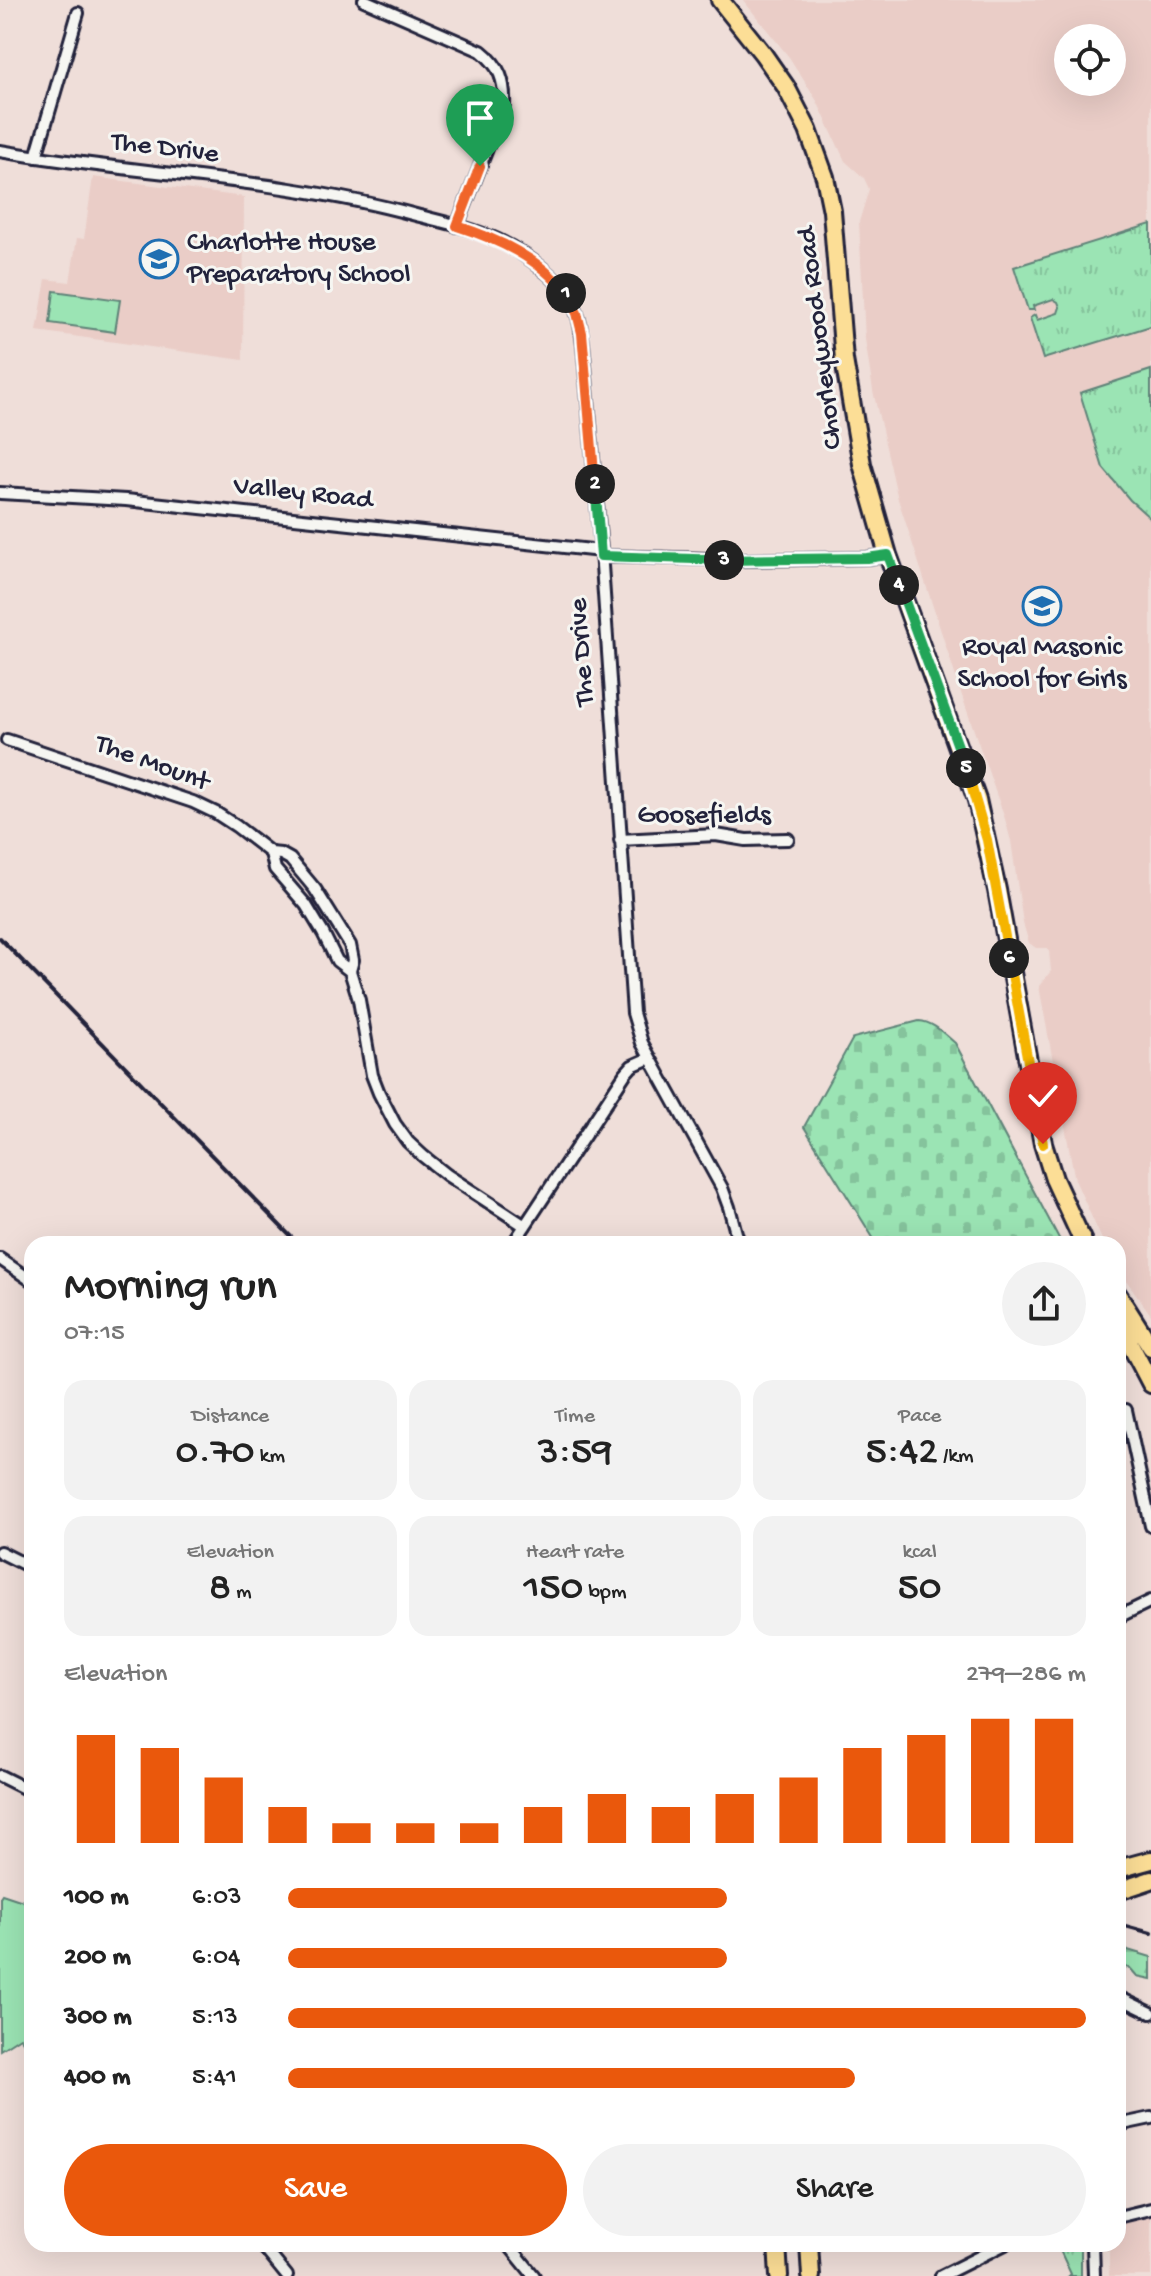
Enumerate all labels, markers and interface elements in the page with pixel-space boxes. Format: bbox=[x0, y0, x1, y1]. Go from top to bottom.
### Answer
map controls bbox=[1054, 24, 1126, 96]
button: locate bbox=[1054, 24, 1126, 96]
pin bbox=[446, 84, 514, 166]
icon: arrive bbox=[458, 96, 502, 140]
street label: The Drive bbox=[107, 126, 221, 172]
street label: Chorleywood Road bbox=[791, 222, 851, 451]
place label: Charlotte House Preparatory School bbox=[186, 227, 411, 292]
school or university icon: Charlotte House Preparatory School bbox=[138, 238, 180, 280]
pin: 1 bbox=[546, 273, 586, 313]
text: 1 bbox=[562, 280, 570, 306]
pin: 2 bbox=[575, 464, 615, 504]
street label: Valley Road bbox=[231, 470, 377, 518]
text: 2 bbox=[590, 471, 600, 497]
pin: 3 bbox=[704, 540, 744, 580]
text: 3 bbox=[718, 547, 730, 573]
pin: 4 bbox=[879, 565, 919, 605]
text: 4 bbox=[894, 572, 904, 598]
school or university icon: Royal Masonic School for Girls bbox=[1021, 585, 1063, 627]
street label: The Drive bbox=[563, 596, 603, 709]
place label: Royal Masonic School for Girls bbox=[957, 632, 1127, 697]
street label: The Mount bbox=[89, 728, 216, 801]
pin: 5 bbox=[946, 748, 986, 788]
text: 5 bbox=[960, 755, 972, 781]
street label: Goosefields bbox=[637, 800, 771, 833]
pin: 6 bbox=[989, 938, 1029, 978]
text: 6 bbox=[1003, 945, 1015, 971]
pin bbox=[1009, 1062, 1077, 1144]
icon: check bbox=[1021, 1074, 1065, 1118]
button: share bbox=[1002, 1262, 1086, 1346]
text: Morning run bbox=[64, 1263, 277, 1315]
text: 07:15 bbox=[64, 1319, 125, 1350]
text: Distance bbox=[191, 1404, 269, 1430]
text: Time bbox=[555, 1404, 595, 1430]
text: Pace bbox=[898, 1404, 941, 1430]
text: 0.70 bbox=[176, 1430, 254, 1477]
text: 3:59 bbox=[538, 1430, 612, 1477]
text: 5:42 bbox=[866, 1430, 938, 1477]
text: km bbox=[254, 1444, 285, 1470]
text: /km bbox=[938, 1444, 974, 1470]
text: Elevation bbox=[187, 1540, 274, 1566]
text: Heart rate bbox=[526, 1540, 624, 1566]
text: kcal bbox=[902, 1540, 937, 1566]
text: 8 bbox=[209, 1566, 231, 1613]
text: 150 bbox=[523, 1566, 583, 1613]
text: 50 bbox=[898, 1566, 942, 1613]
text: m bbox=[231, 1580, 252, 1606]
text: bpm bbox=[583, 1580, 627, 1606]
text: Elevation bbox=[64, 1660, 167, 1691]
text: 279–286 m bbox=[966, 1660, 1086, 1691]
text: 100 m bbox=[64, 1883, 129, 1914]
text: 6:03 bbox=[192, 1883, 242, 1914]
text: 200 m bbox=[64, 1943, 131, 1974]
text: 6:04 bbox=[192, 1943, 240, 1974]
text: 300 m bbox=[64, 2003, 132, 2034]
text: 5:13 bbox=[192, 2003, 238, 2034]
text: 400 m bbox=[64, 2063, 130, 2094]
text: 5:41 bbox=[192, 2063, 237, 2094]
button: Save bbox=[64, 2144, 567, 2236]
button: Share bbox=[583, 2144, 1086, 2236]

